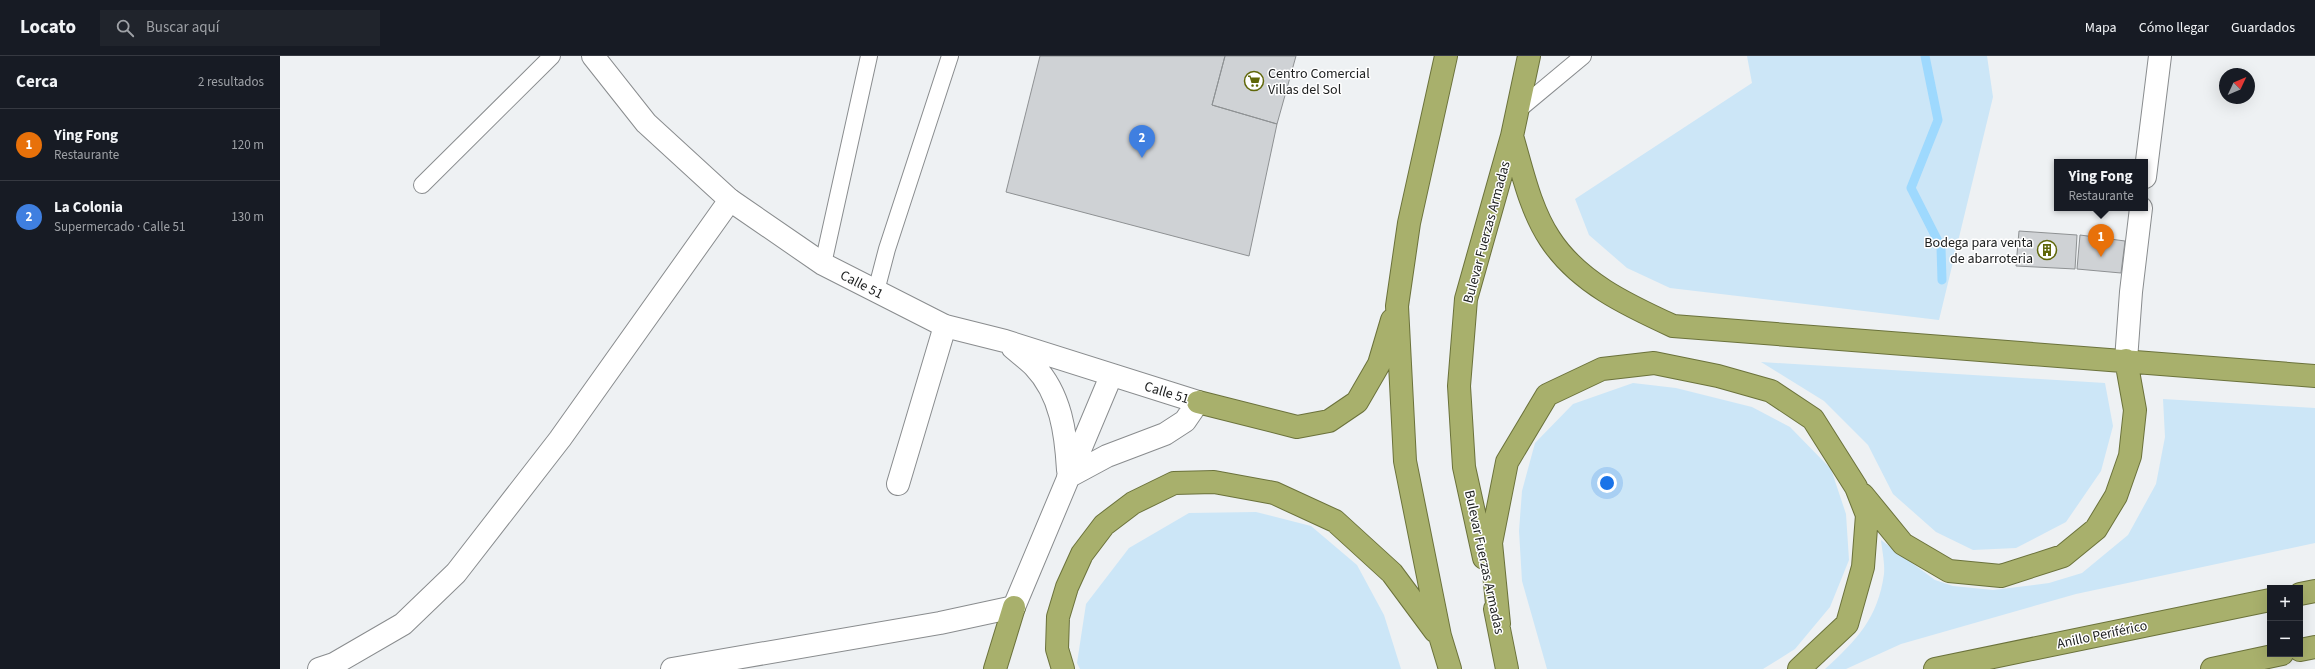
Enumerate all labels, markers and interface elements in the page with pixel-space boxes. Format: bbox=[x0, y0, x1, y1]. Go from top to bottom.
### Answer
search box bbox=[100, 10, 380, 46]
text: Locato bbox=[20, 14, 76, 41]
icon: search bbox=[114, 17, 136, 39]
text: Buscar aquí bbox=[146, 17, 219, 38]
text: Mapa bbox=[2085, 18, 2117, 38]
text: Cómo llegar bbox=[2139, 18, 2209, 38]
text: Guardados bbox=[2231, 18, 2295, 38]
place label: Centro Comercial Villas del Sol bbox=[1268, 64, 1370, 100]
north arrow bbox=[2219, 68, 2255, 104]
text: Cerca bbox=[16, 70, 58, 94]
supermarket icon: Centro Comercial Villas del Sol bbox=[1243, 70, 1265, 92]
text: 2 resultados bbox=[198, 73, 264, 91]
text: Ying Fong bbox=[54, 125, 118, 146]
pin: 2 bbox=[1129, 125, 1155, 158]
text: 1 bbox=[26, 136, 32, 154]
text: 120 m bbox=[231, 136, 264, 154]
text: Restaurante bbox=[54, 146, 119, 164]
street label: Bulevar Fuerzas Armadas bbox=[1458, 159, 1516, 306]
popup bbox=[2054, 159, 2148, 211]
text: Ying Fong bbox=[2068, 166, 2133, 187]
text: Restaurante bbox=[2068, 187, 2134, 205]
text: La Colonia bbox=[54, 197, 123, 218]
text: 2 bbox=[26, 208, 32, 226]
text: 130 m bbox=[231, 208, 264, 226]
text: Supermercado · Calle 51 bbox=[54, 218, 185, 236]
pin: 1 bbox=[2088, 224, 2114, 257]
place label: Bodega para venta de abarroteria bbox=[1924, 233, 2033, 269]
building icon: Bodega para venta de abarroteria bbox=[2036, 239, 2058, 261]
street label: Calle 51 bbox=[837, 266, 887, 304]
street label: Calle 51 bbox=[1142, 377, 1192, 409]
your location bbox=[1597, 473, 1617, 493]
street label: Bulevar Fuerzas Armadas bbox=[1459, 488, 1509, 636]
map controls bbox=[2267, 585, 2303, 657]
button: + bbox=[2267, 585, 2303, 621]
street label: Anillo Periférico bbox=[2055, 616, 2149, 654]
button: − bbox=[2267, 621, 2303, 657]

